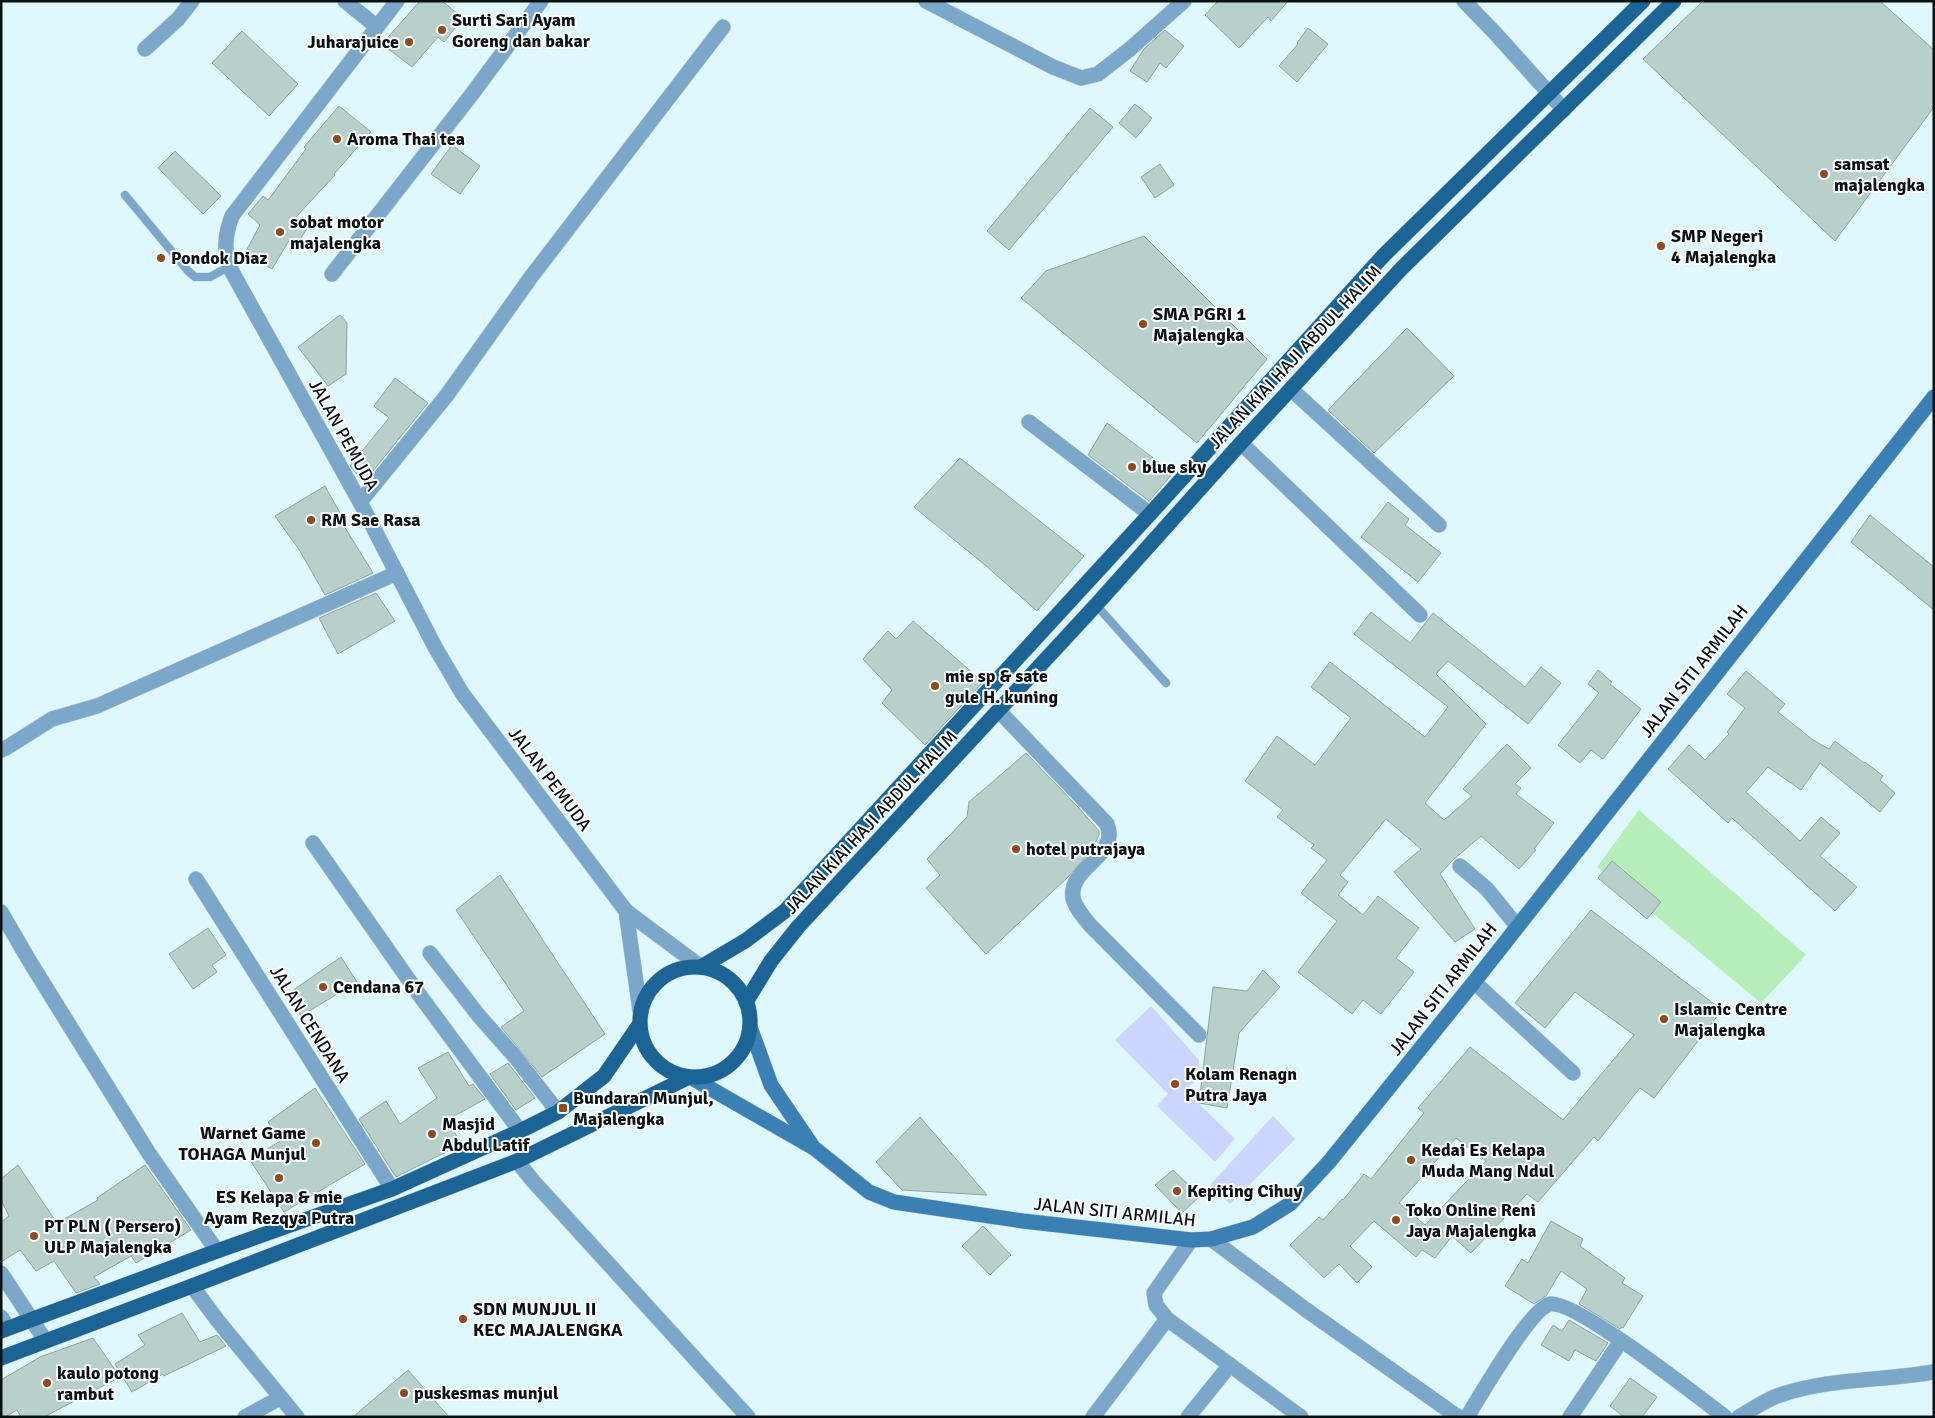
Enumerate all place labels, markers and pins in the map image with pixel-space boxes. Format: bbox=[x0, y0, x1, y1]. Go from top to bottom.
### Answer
place label: Surti Sari Ayam Goreng dan bakar bbox=[452, 9, 591, 52]
marker: Surti Sari Ayam Goreng dan bakar bbox=[436, 24, 448, 36]
place label: Juharajuice bbox=[307, 31, 399, 53]
marker: Juharajuice bbox=[403, 36, 415, 48]
place label: Aroma Thai tea bbox=[347, 128, 465, 150]
marker: Aroma Thai tea bbox=[331, 133, 343, 145]
place label: samsat majalengka bbox=[1834, 153, 1925, 196]
marker: samsat majalengka bbox=[1818, 168, 1830, 180]
place label: sobat motor majalengka bbox=[290, 211, 385, 254]
place label: SMP Negeri 4 Majalengka bbox=[1671, 225, 1776, 268]
marker: sobat motor majalengka bbox=[274, 226, 286, 238]
marker: SMP Negeri 4 Majalengka bbox=[1655, 240, 1667, 252]
place label: Pondok Diaz bbox=[171, 247, 268, 269]
marker: Pondok Diaz bbox=[155, 252, 167, 264]
place label: SMA PGRI 1 Majalengka bbox=[1153, 303, 1246, 346]
marker: SMA PGRI 1 Majalengka bbox=[1137, 318, 1149, 330]
place label: blue sky bbox=[1142, 456, 1206, 478]
marker: blue sky bbox=[1126, 461, 1138, 473]
place label: RM Sae Rasa bbox=[321, 509, 421, 531]
marker: RM Sae Rasa bbox=[305, 514, 317, 526]
place label: mie sp & sate gule H. kuning bbox=[945, 665, 1058, 708]
marker: mie sp & sate gule H. kuning bbox=[929, 680, 941, 692]
place label: hotel putrajaya bbox=[1026, 838, 1145, 860]
marker: hotel putrajaya bbox=[1010, 843, 1022, 855]
place label: Cendana 67 bbox=[333, 976, 424, 998]
marker: Cendana 67 bbox=[317, 981, 329, 993]
place label: Islamic Centre Majalengka bbox=[1674, 998, 1787, 1041]
marker: Islamic Centre Majalengka bbox=[1658, 1013, 1670, 1025]
place label: Kolam Renagn Putra Jaya bbox=[1185, 1063, 1297, 1106]
marker: Kolam Renagn Putra Jaya bbox=[1169, 1078, 1181, 1090]
place label: Bundaran Munjul, Majalengka bbox=[573, 1087, 714, 1130]
marker: Bundaran Munjul, Majalengka bbox=[557, 1102, 569, 1114]
place label: Masjid Abdul Latif bbox=[442, 1113, 531, 1156]
place label: Warnet Game TOHAGA Munjul bbox=[179, 1122, 306, 1165]
marker: Masjid Abdul Latif bbox=[426, 1128, 438, 1140]
marker: Warnet Game TOHAGA Munjul bbox=[310, 1137, 322, 1149]
place label: Kedai Es Kelapa Muda Mang Ndul bbox=[1421, 1139, 1555, 1182]
marker: Kedai Es Kelapa Muda Mang Ndul bbox=[1405, 1154, 1417, 1166]
marker: ES Kelapa & mie Ayam Rezqya Putra bbox=[273, 1172, 285, 1184]
place label: Kepiting Cihuy bbox=[1187, 1180, 1302, 1202]
marker: Kepiting Cihuy bbox=[1171, 1185, 1183, 1197]
place label: ES Kelapa & mie Ayam Rezqya Putra bbox=[204, 1186, 354, 1229]
place label: Toko Online Reni Jaya Majalengka bbox=[1406, 1199, 1537, 1242]
marker: Toko Online Reni Jaya Majalengka bbox=[1390, 1214, 1402, 1226]
place label: PT PLN ( Persero) ULP Majalengka bbox=[44, 1215, 181, 1258]
marker: PT PLN ( Persero) ULP Majalengka bbox=[28, 1230, 40, 1242]
place label: SDN MUNJUL II KEC MAJALENGKA bbox=[473, 1298, 623, 1341]
marker: SDN MUNJUL II KEC MAJALENGKA bbox=[457, 1313, 469, 1325]
place label: kaulo potong rambut bbox=[57, 1362, 159, 1405]
marker: kaulo potong rambut bbox=[41, 1377, 53, 1389]
place label: puskesmas munjul bbox=[414, 1382, 559, 1404]
marker: puskesmas munjul bbox=[398, 1387, 410, 1399]

